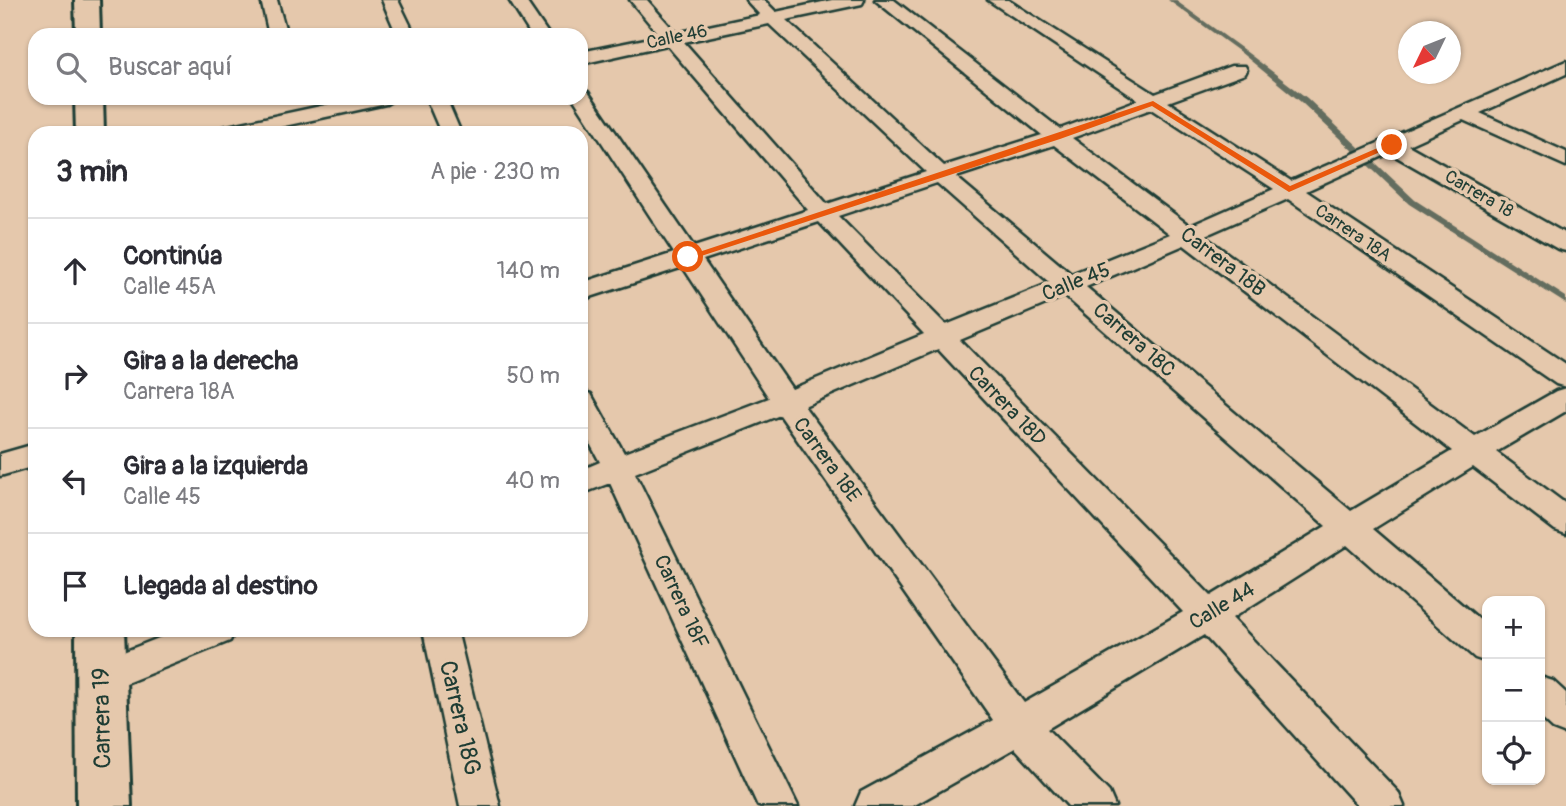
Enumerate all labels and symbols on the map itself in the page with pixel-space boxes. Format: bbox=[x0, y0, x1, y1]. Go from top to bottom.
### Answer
street label: Calle 46 bbox=[644, 19, 710, 55]
north arrow bbox=[1398, 21, 1461, 84]
route end bbox=[1376, 129, 1407, 160]
street label: Carrera 18 bbox=[1440, 165, 1518, 223]
street label: Carrera 18A bbox=[1310, 199, 1396, 267]
street label: Carrera 18B bbox=[1175, 221, 1271, 303]
route start bbox=[672, 241, 703, 272]
street label: Calle 45 bbox=[1038, 256, 1114, 308]
street label: Carrera 18C bbox=[1087, 297, 1181, 383]
street label: Carrera 18D bbox=[962, 360, 1052, 452]
street label: Carrera 18E bbox=[787, 412, 867, 508]
street label: Carrera 18F bbox=[647, 551, 715, 653]
street label: Calle 44 bbox=[1184, 576, 1260, 636]
street label: Carrera 18G bbox=[433, 658, 487, 778]
street label: Carrera 19 bbox=[87, 667, 117, 769]

